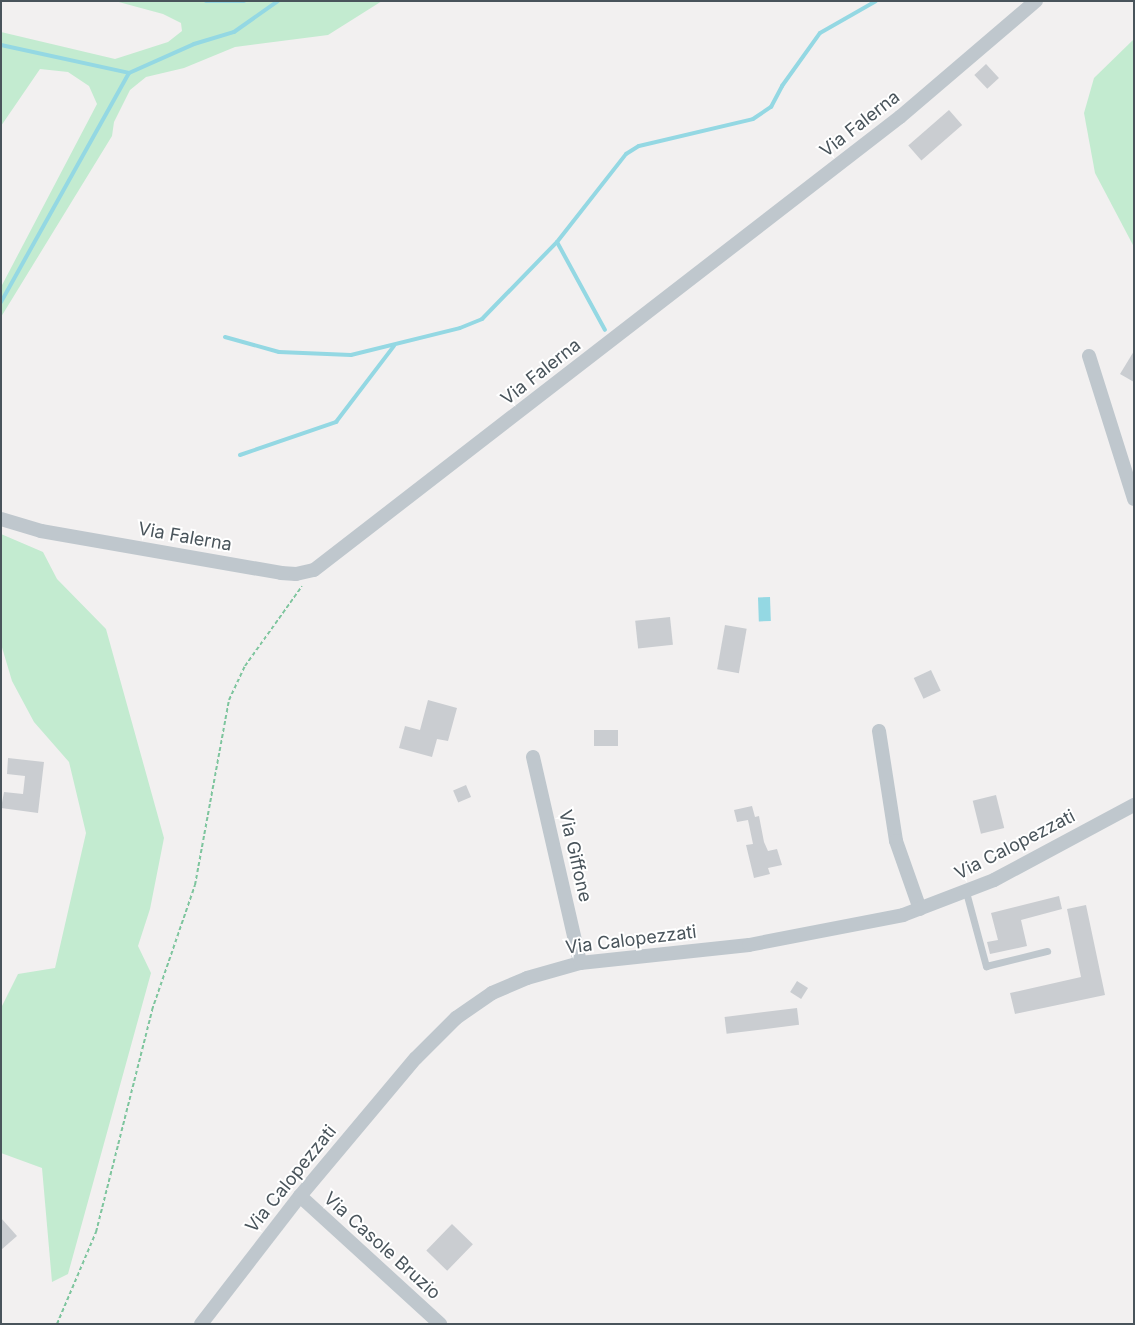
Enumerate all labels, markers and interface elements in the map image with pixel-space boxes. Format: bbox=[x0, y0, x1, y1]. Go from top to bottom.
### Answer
street label: Via Falerna bbox=[816, 86, 904, 162]
street label: Via Falerna bbox=[497, 334, 585, 410]
street label: Via Falerna bbox=[136, 518, 234, 556]
street label: Via Calopezzati bbox=[951, 805, 1079, 885]
street label: Via Giffone bbox=[554, 808, 596, 904]
street label: Via Calopezzati bbox=[564, 921, 698, 959]
street label: Via Calopezzati bbox=[241, 1121, 341, 1237]
street label: Via Casole Bruzio bbox=[319, 1188, 445, 1304]

